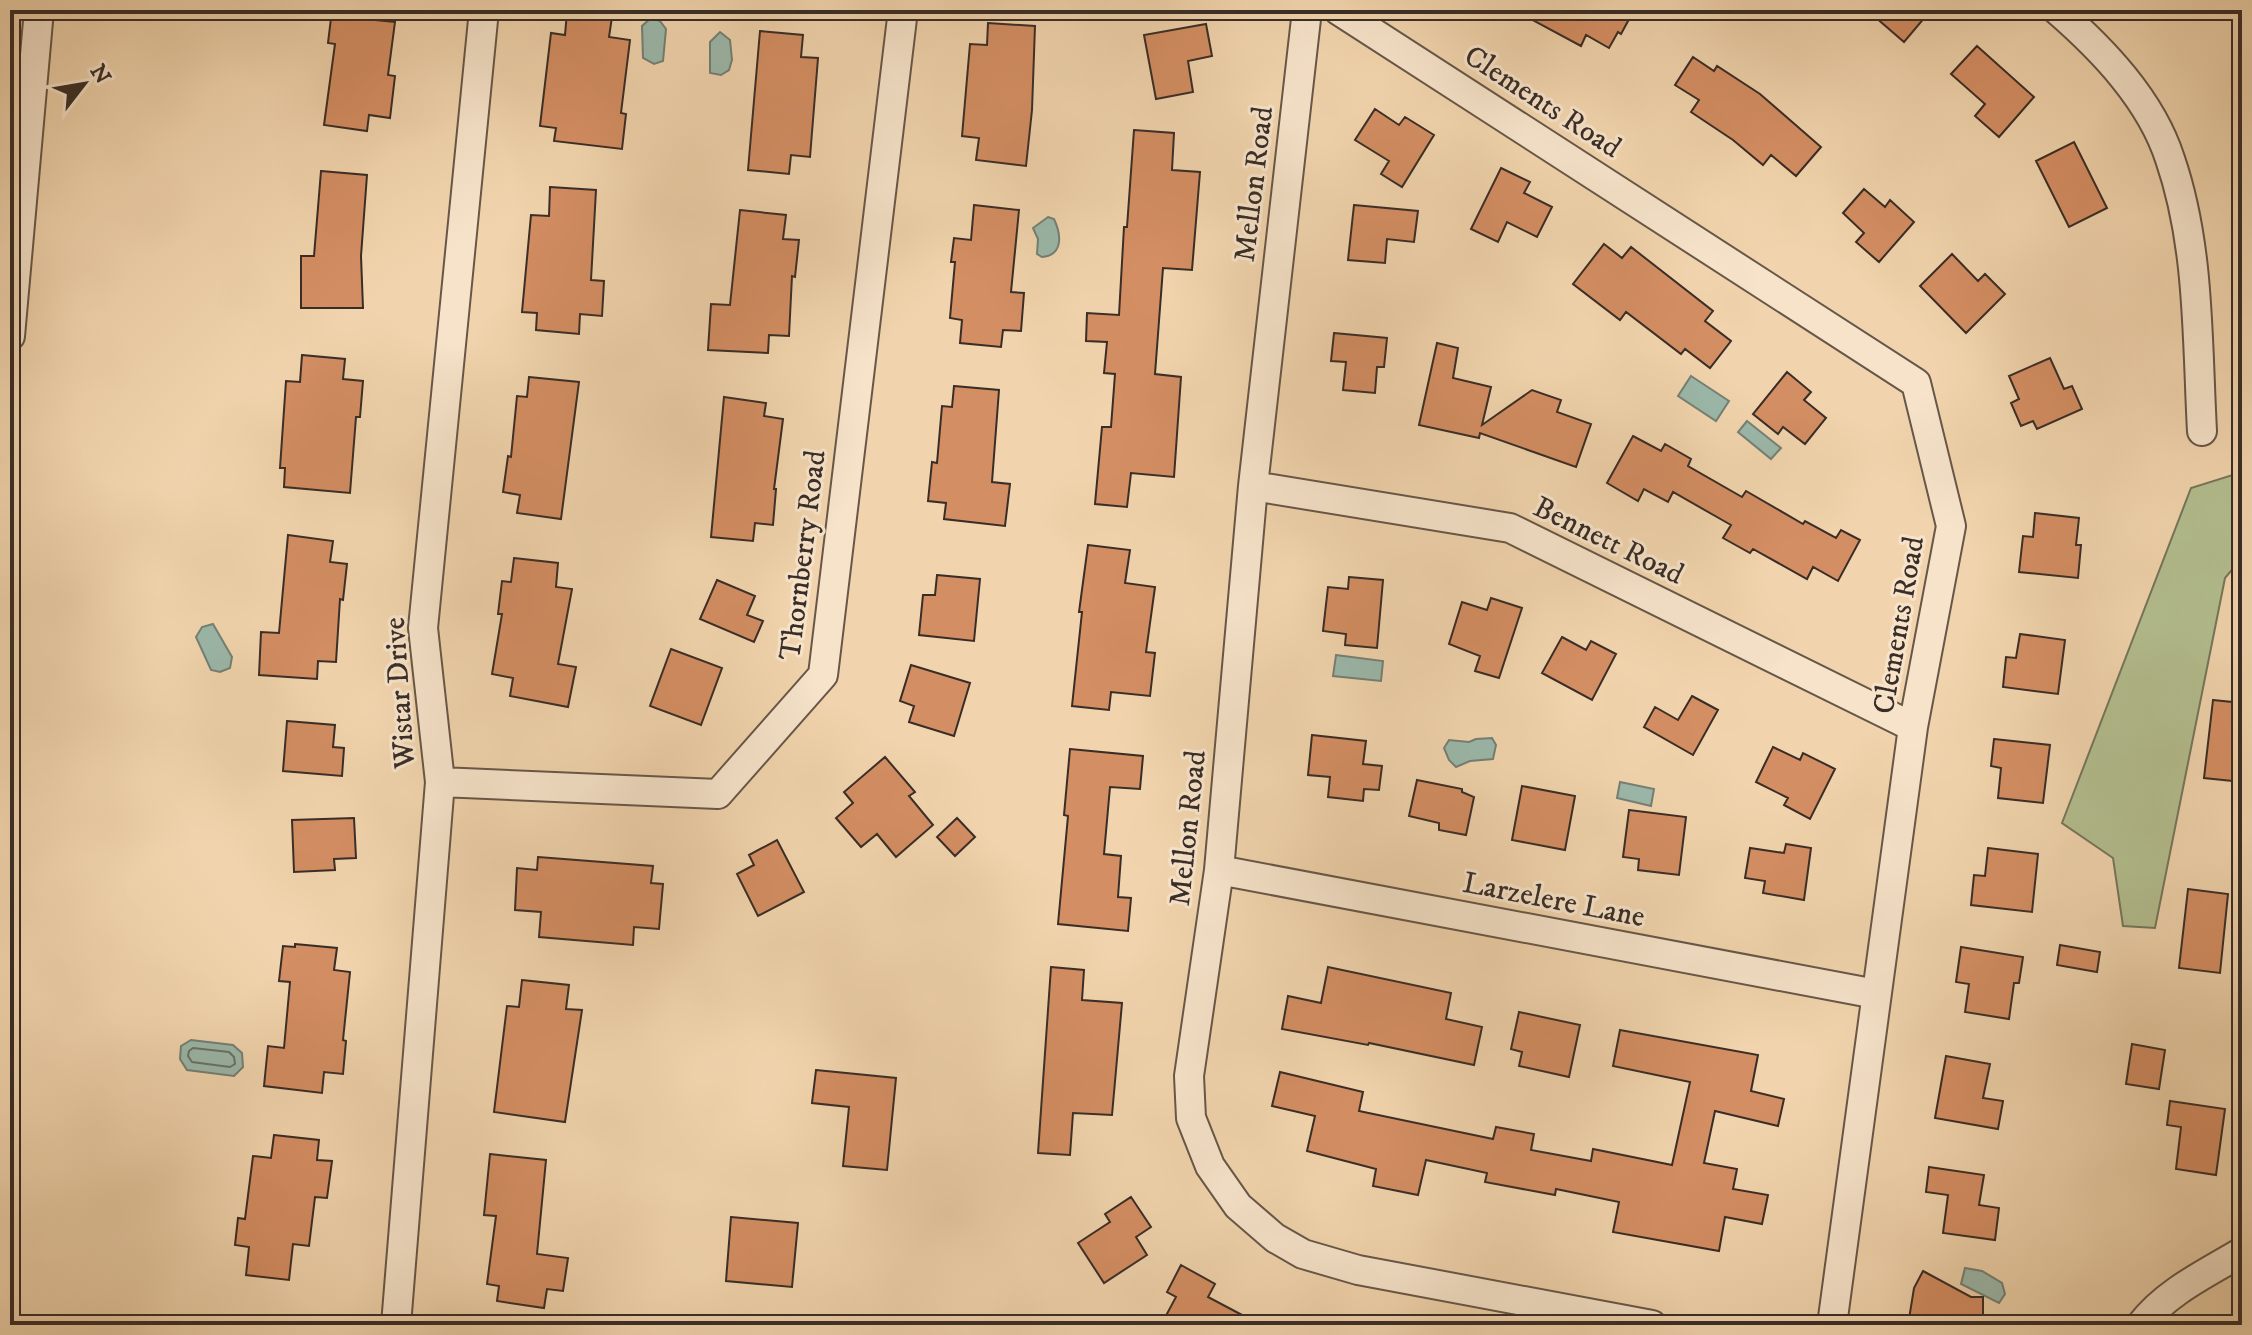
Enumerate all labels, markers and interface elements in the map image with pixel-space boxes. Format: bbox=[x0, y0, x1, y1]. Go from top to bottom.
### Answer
street label: Clements Road bbox=[1457, 38, 1628, 167]
north arrow bbox=[44, 44, 124, 124]
text: N bbox=[84, 60, 116, 89]
street label: Mellon Road bbox=[1227, 104, 1282, 264]
street label: Thornberry Road bbox=[772, 448, 835, 662]
street label: Bennett Road bbox=[1527, 489, 1690, 594]
street label: Clements Road bbox=[1866, 533, 1933, 717]
street label: Wistar Drive bbox=[377, 616, 424, 771]
street label: Mellon Road bbox=[1162, 749, 1215, 908]
street label: Larzelere Lane bbox=[1460, 865, 1648, 936]

